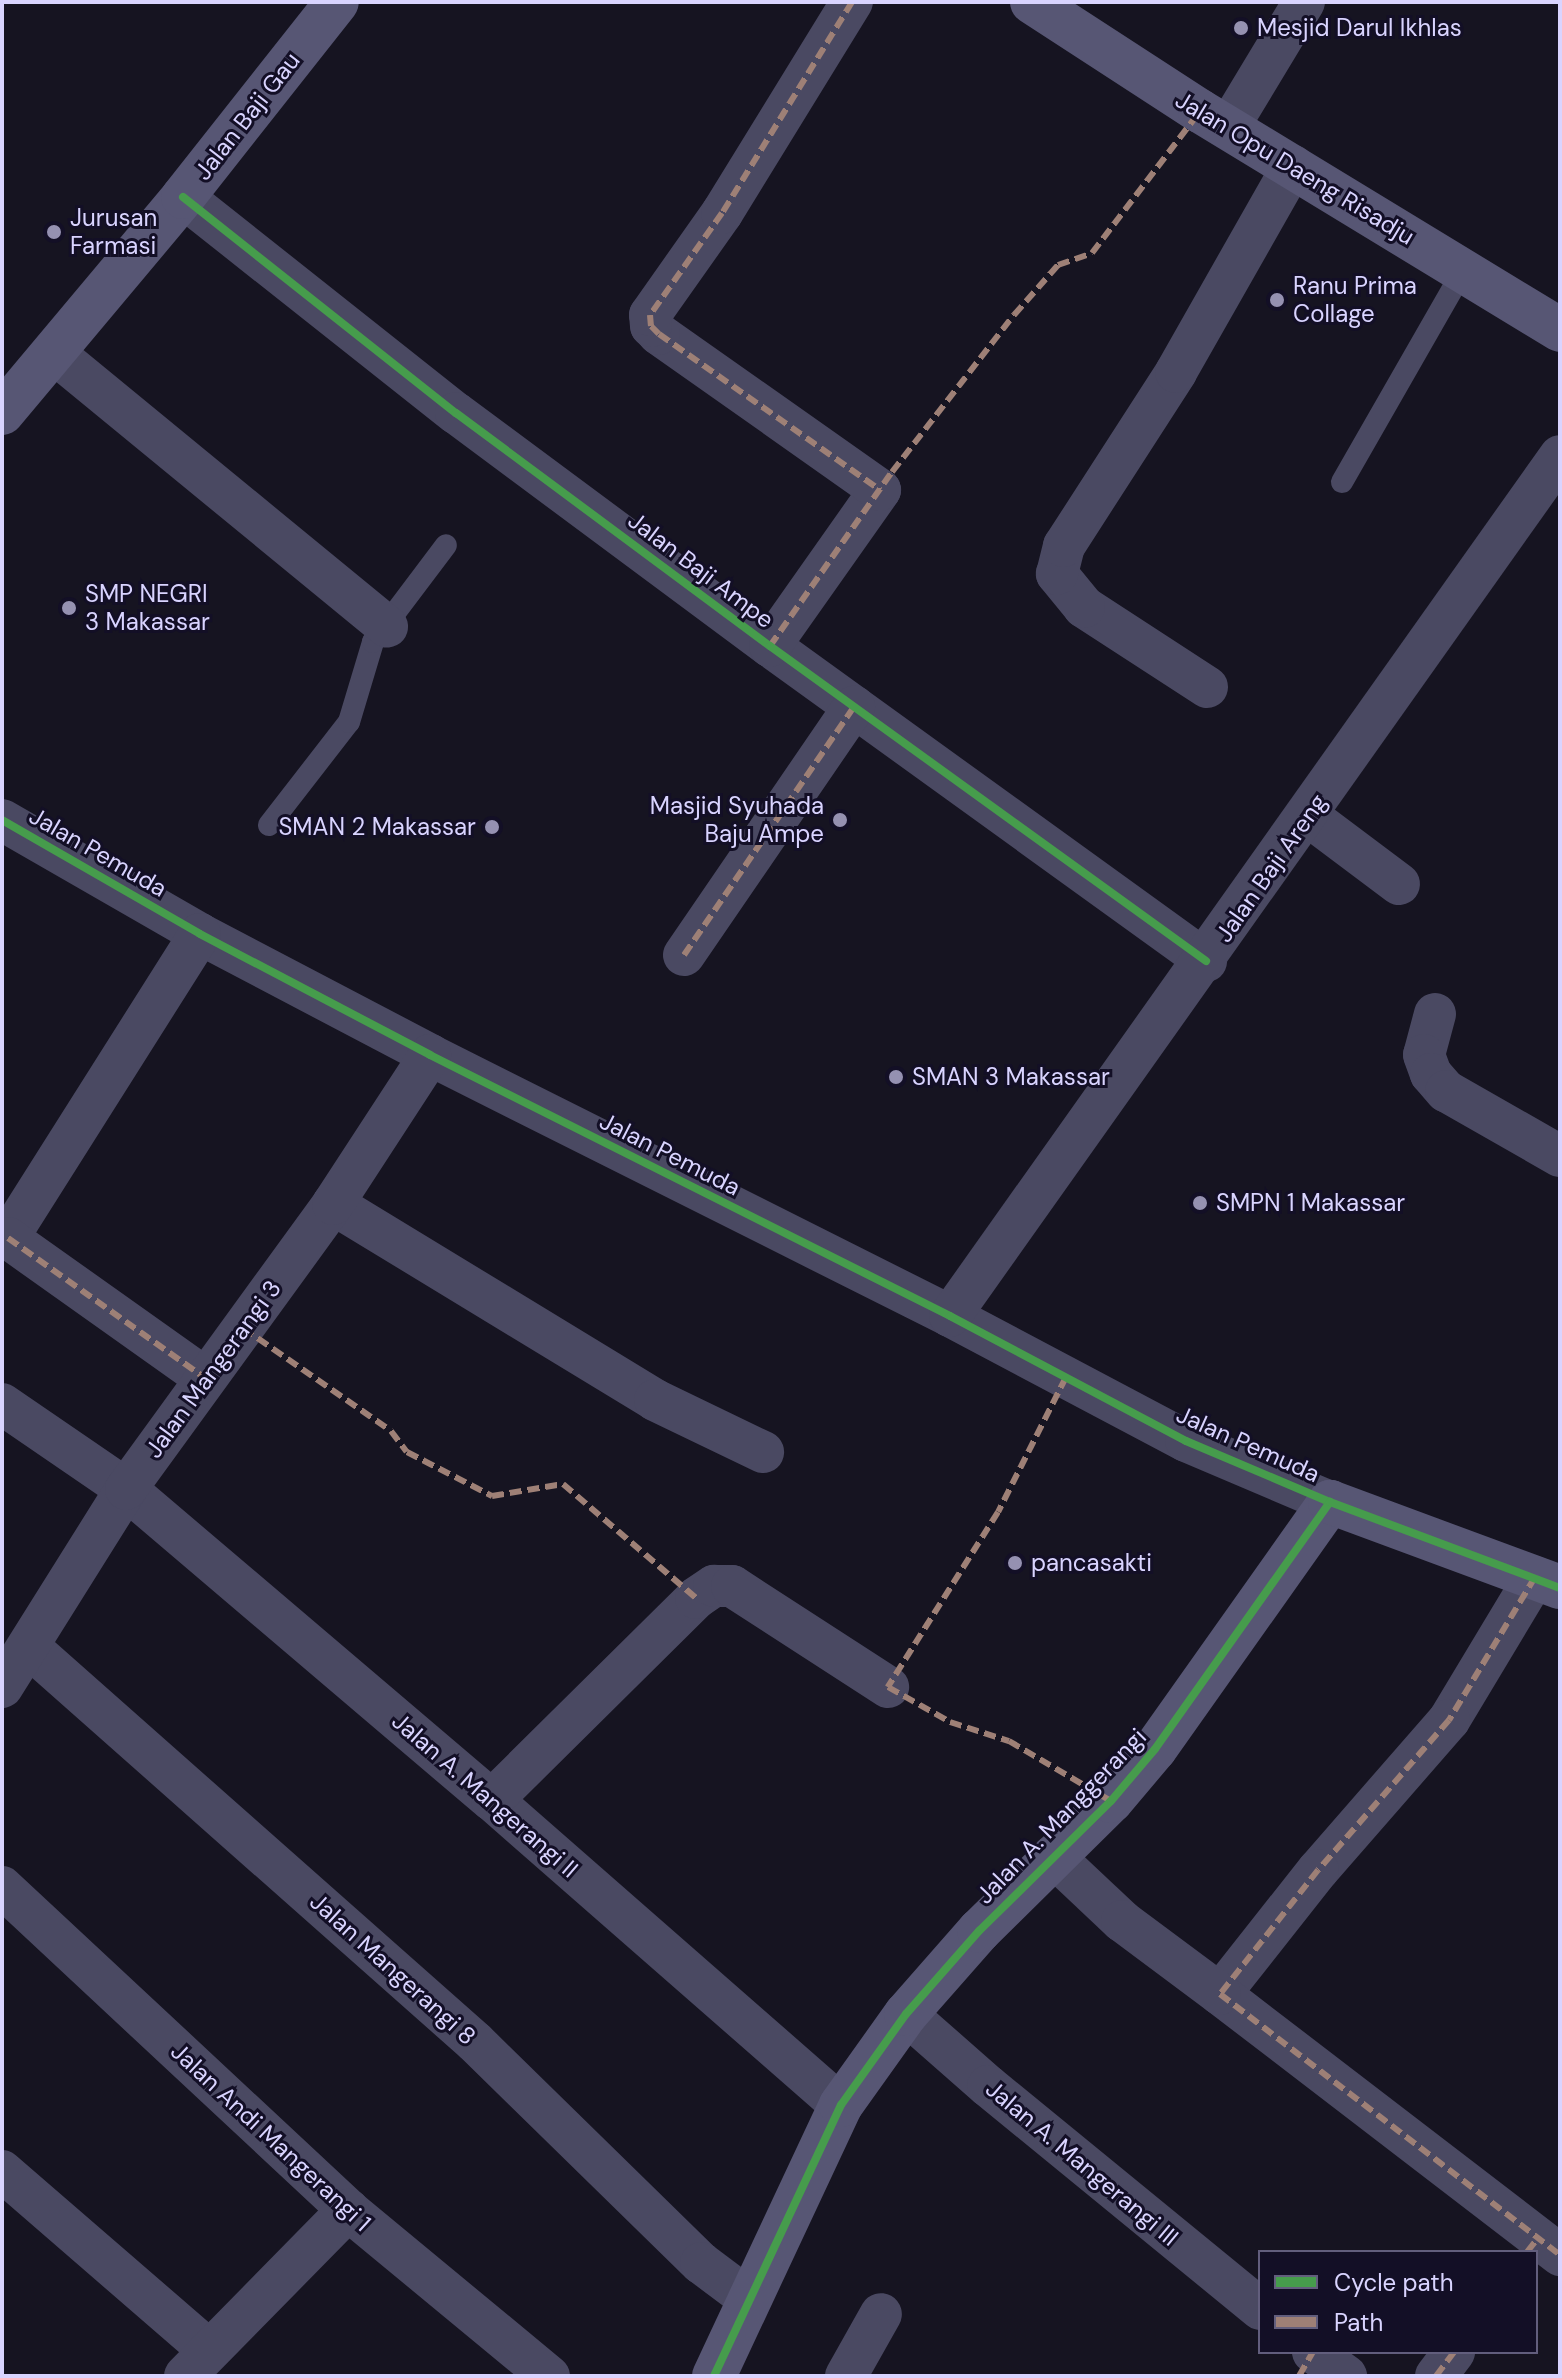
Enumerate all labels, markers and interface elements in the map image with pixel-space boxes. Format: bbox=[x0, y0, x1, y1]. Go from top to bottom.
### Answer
place label: Mesjid Darul Ikhlas bbox=[1257, 14, 1462, 42]
marker: Mesjid Darul Ikhlas bbox=[1232, 19, 1250, 37]
street label: Jalan Baji Gau bbox=[188, 46, 306, 186]
street label: Jalan Opu Daeng Risadju bbox=[1170, 85, 1420, 251]
place label: Jurusan Farmasi bbox=[70, 204, 157, 260]
marker: Jurusan Farmasi bbox=[45, 223, 63, 241]
place label: Ranu Prima Collage bbox=[1293, 272, 1417, 328]
marker: Ranu Prima Collage bbox=[1268, 291, 1286, 309]
street label: Jalan Baji Ampe bbox=[622, 506, 780, 634]
place label: SMP NEGRI 3 Makassar bbox=[85, 580, 210, 636]
marker: SMP NEGRI 3 Makassar bbox=[60, 599, 78, 617]
street label: Jalan Baji Areng bbox=[1209, 788, 1333, 948]
place label: Masjid Syuhada Baju Ampe bbox=[650, 792, 824, 848]
street label: Jalan Pemuda bbox=[24, 801, 172, 903]
marker: Masjid Syuhada Baju Ampe bbox=[831, 811, 849, 829]
place label: SMAN 2 Makassar bbox=[278, 813, 476, 841]
marker: SMAN 2 Makassar bbox=[483, 818, 501, 836]
place label: SMAN 3 Makassar bbox=[912, 1063, 1110, 1091]
marker: SMAN 3 Makassar bbox=[887, 1068, 905, 1086]
street label: Jalan Pemuda bbox=[595, 1106, 745, 1202]
place label: SMPN 1 Makassar bbox=[1216, 1189, 1405, 1217]
marker: SMPN 1 Makassar bbox=[1191, 1194, 1209, 1212]
street label: Jalan Mangerangi 3 bbox=[139, 1275, 287, 1463]
street label: Jalan Pemuda bbox=[1172, 1400, 1324, 1488]
place label: pancasakti bbox=[1031, 1549, 1152, 1577]
marker: pancasakti bbox=[1006, 1554, 1024, 1572]
street label: Jalan A. Mangerangi II bbox=[386, 1706, 584, 1884]
street label: Jalan A. Manggerangi bbox=[970, 1722, 1152, 1910]
street label: Jalan Mangerangi 8 bbox=[304, 1887, 482, 2051]
street label: Jalan Andi Mangerangi 1 bbox=[165, 2037, 377, 2237]
street label: Jalan A. Mangerangi III bbox=[980, 2074, 1184, 2252]
legend bbox=[1258, 2250, 1538, 2354]
text: Cycle path bbox=[1334, 2267, 1453, 2298]
text: Path bbox=[1334, 2307, 1383, 2338]

